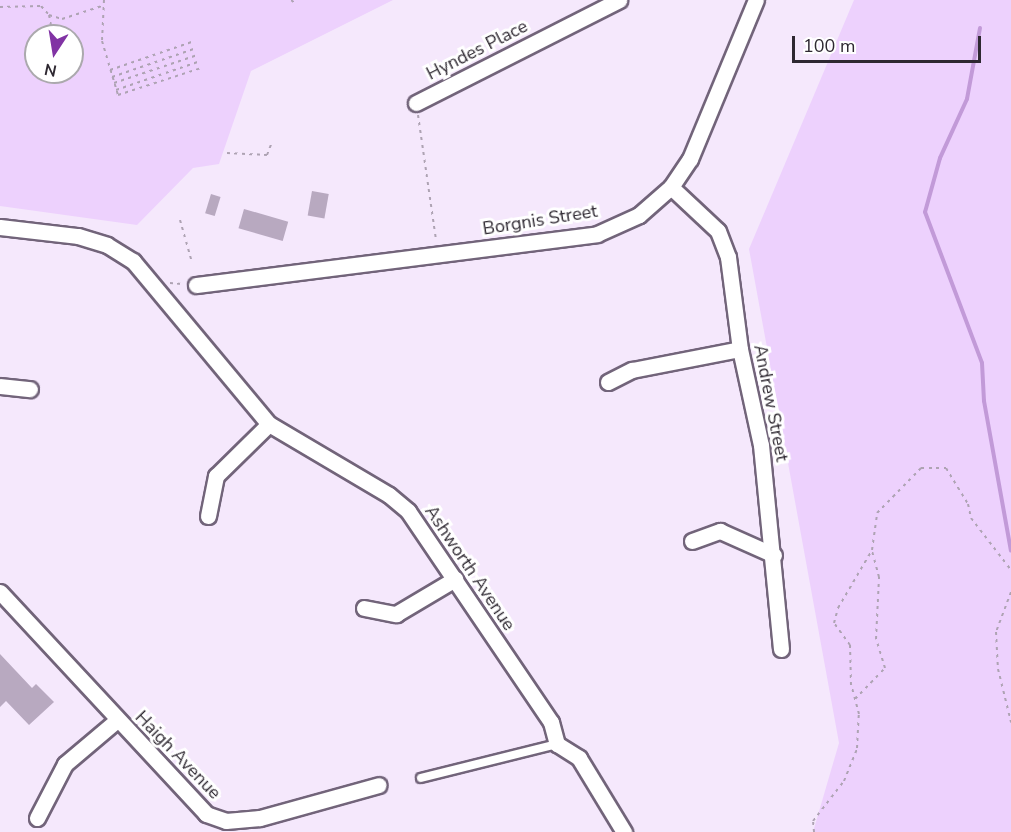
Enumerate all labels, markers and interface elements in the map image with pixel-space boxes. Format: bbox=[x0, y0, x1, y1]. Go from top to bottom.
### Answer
street label: Hyndes Place bbox=[423, 15, 531, 85]
north arrow bbox=[24, 24, 84, 84]
scale bar bbox=[795, 24, 984, 62]
text: 100 m bbox=[803, 34, 855, 58]
text: N bbox=[43, 58, 59, 82]
street label: Borgnis Street bbox=[481, 200, 599, 240]
street label: Andrew Street bbox=[749, 343, 793, 463]
street label: Ashworth Avenue bbox=[420, 501, 520, 635]
street label: Haigh Avenue bbox=[131, 706, 225, 804]

